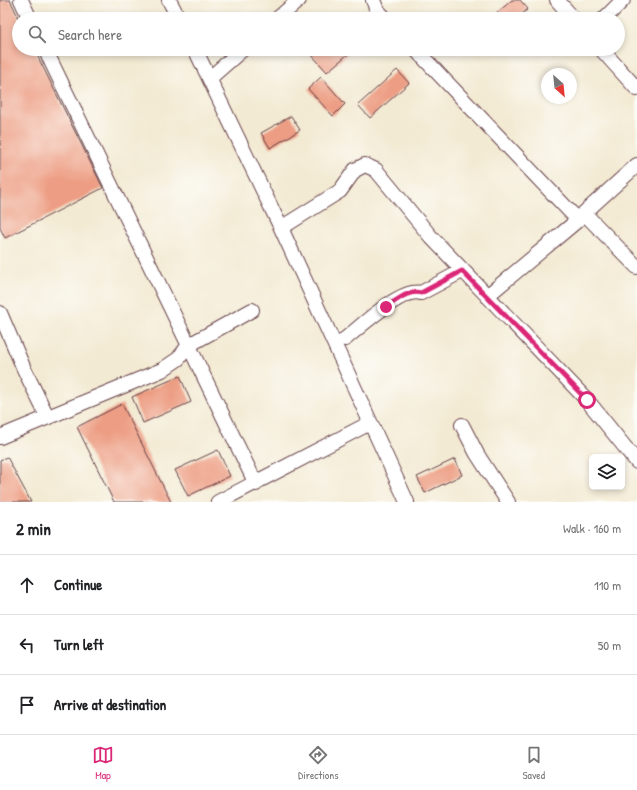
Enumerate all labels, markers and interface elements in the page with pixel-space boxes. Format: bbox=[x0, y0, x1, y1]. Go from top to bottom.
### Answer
search box bbox=[12, 12, 625, 56]
icon: search bbox=[26, 23, 48, 45]
text: Search here bbox=[58, 24, 122, 45]
north arrow bbox=[541, 68, 577, 104]
route end bbox=[377, 298, 395, 316]
route start bbox=[578, 391, 596, 409]
map controls bbox=[589, 454, 625, 490]
button: layers bbox=[589, 454, 625, 490]
text: 2 min bbox=[16, 517, 51, 540]
text: Walk · 160 m bbox=[563, 519, 621, 537]
icon: ahead bbox=[16, 574, 38, 596]
text: Continue bbox=[54, 574, 102, 595]
text: 110 m bbox=[594, 576, 621, 594]
icon: left bbox=[16, 634, 38, 656]
text: Turn left bbox=[54, 634, 104, 655]
text: 50 m bbox=[598, 636, 621, 654]
icon: arrive bbox=[16, 694, 38, 716]
text: Arrive at destination bbox=[54, 694, 166, 715]
tab: Map bbox=[92, 744, 114, 782]
tab: Directions bbox=[298, 744, 339, 782]
tab: Saved bbox=[523, 744, 545, 782]

